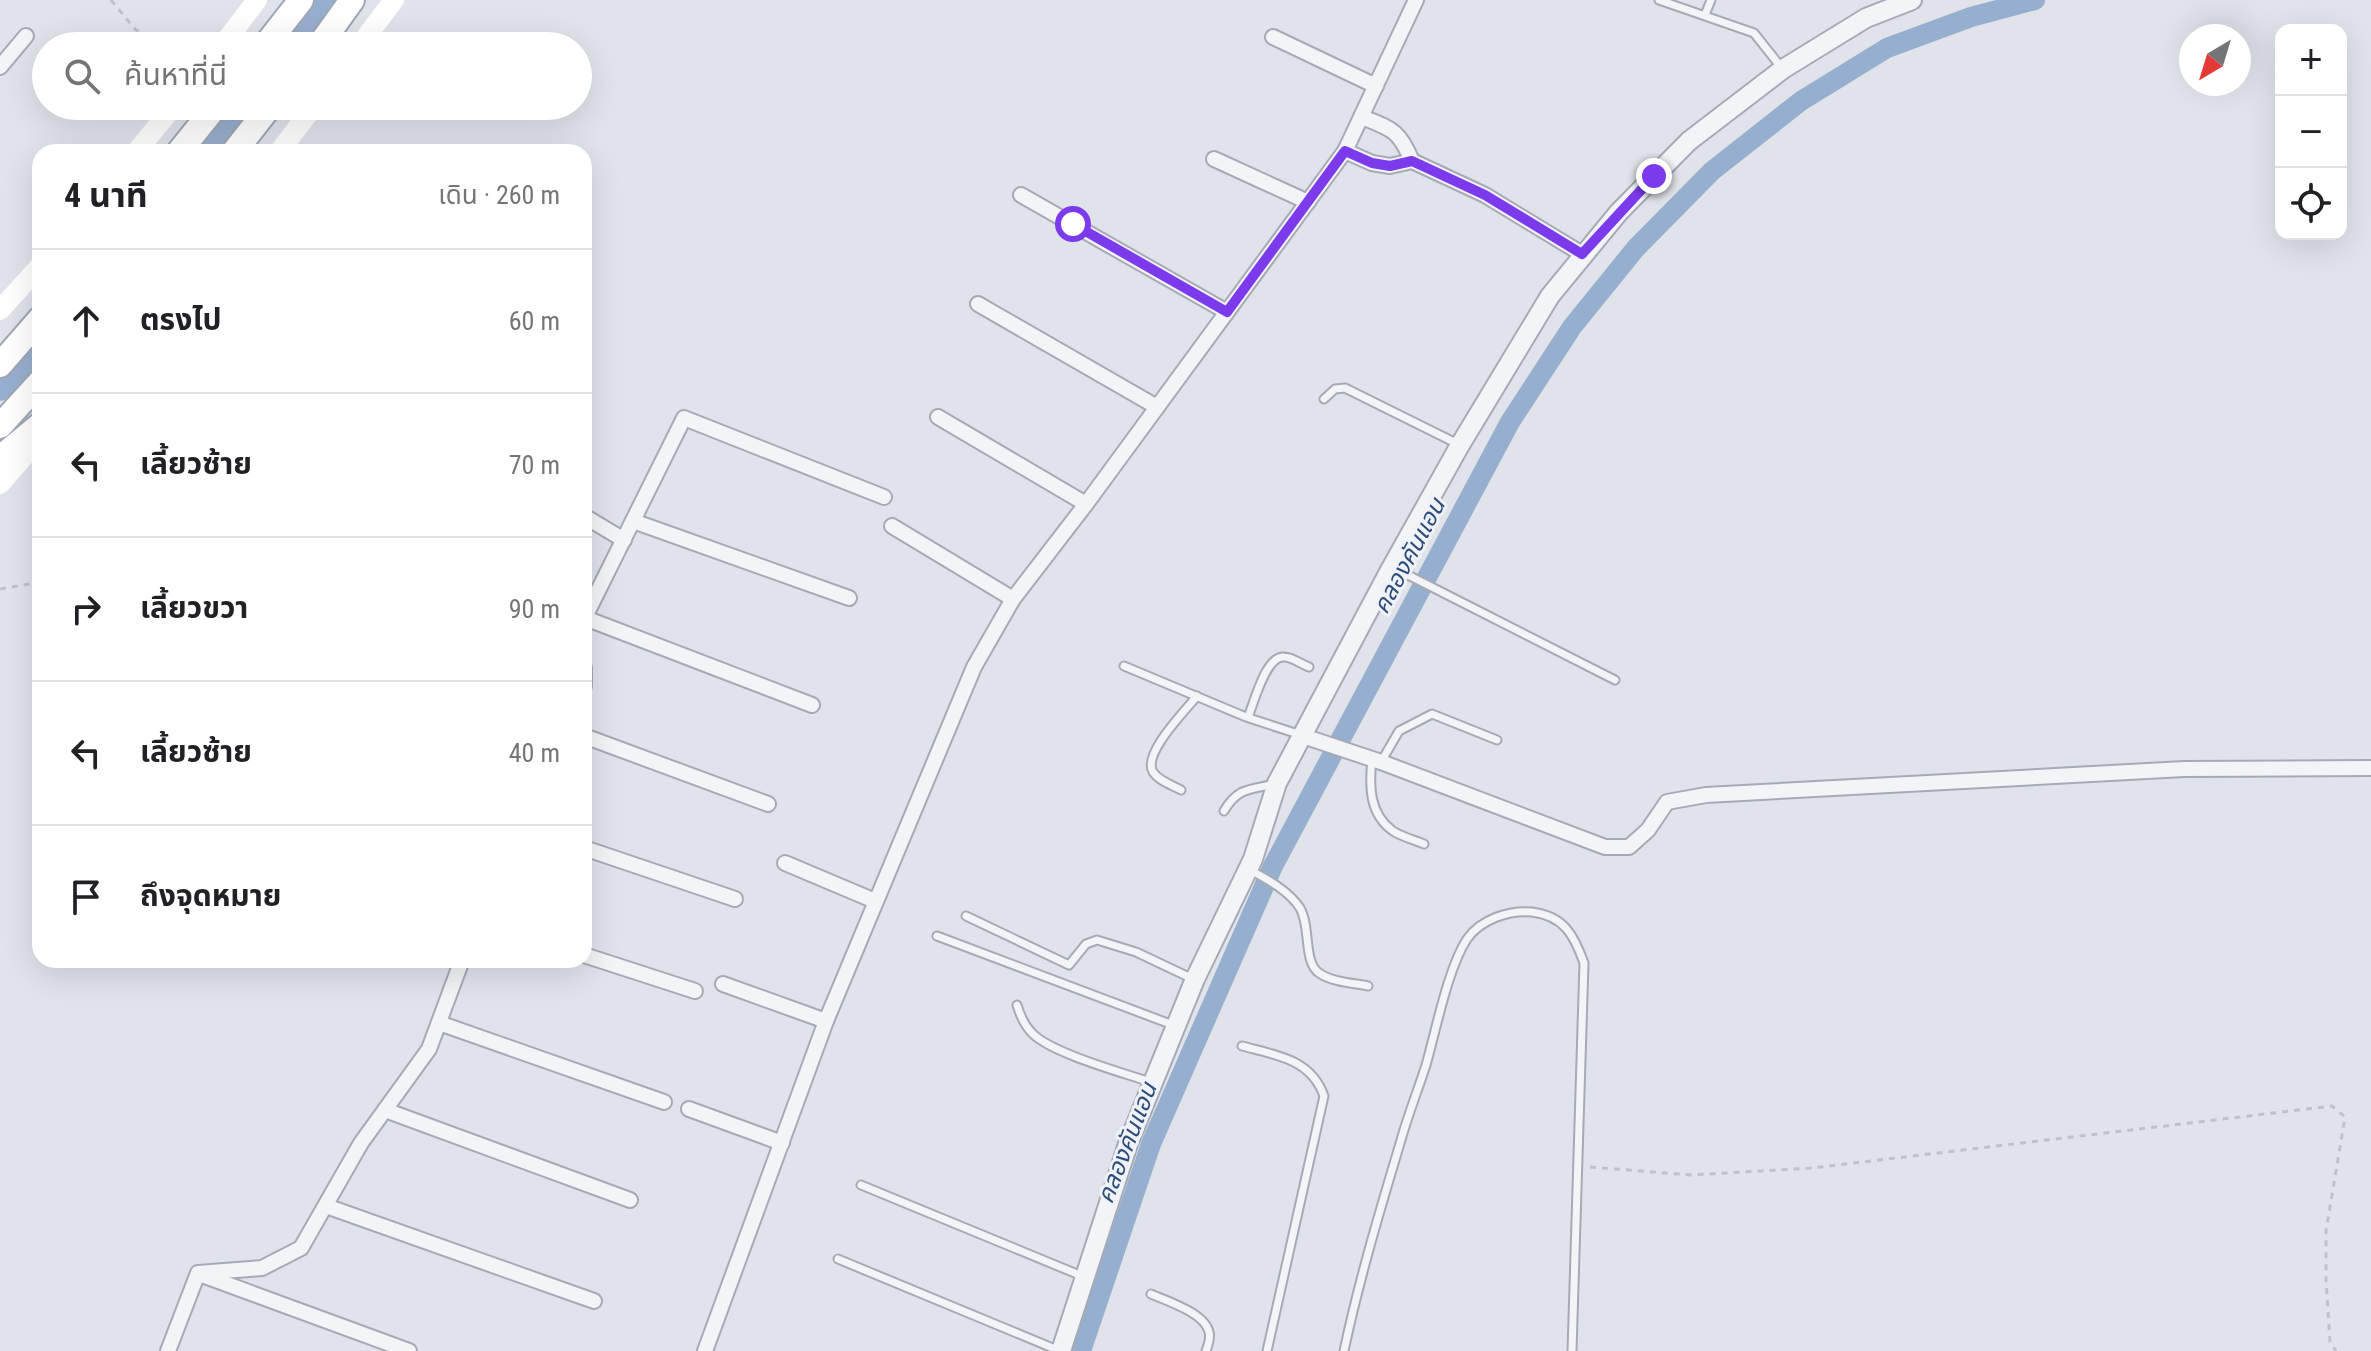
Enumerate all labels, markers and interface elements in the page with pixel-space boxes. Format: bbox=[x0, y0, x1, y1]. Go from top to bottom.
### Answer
north arrow bbox=[2179, 24, 2251, 96]
map controls bbox=[2275, 24, 2347, 240]
button: + bbox=[2275, 24, 2347, 96]
search box bbox=[32, 32, 592, 120]
icon: search bbox=[60, 54, 104, 98]
text: ค้นหาที่นี่ bbox=[124, 57, 227, 92]
button: − bbox=[2275, 96, 2347, 168]
route end bbox=[1636, 158, 1672, 194]
button: locate bbox=[2275, 168, 2347, 240]
text: 4 นาที bbox=[64, 175, 148, 215]
text: เดิน · 260 m bbox=[438, 180, 560, 210]
route start bbox=[1055, 206, 1091, 242]
icon: ahead bbox=[64, 299, 108, 343]
text: ตรงไป bbox=[140, 302, 222, 337]
text: 60 m bbox=[509, 306, 560, 336]
icon: left bbox=[64, 443, 108, 487]
text: เลี้ยวซ้าย bbox=[140, 446, 252, 481]
text: 70 m bbox=[509, 450, 560, 480]
water label: คลองคันแอน bbox=[1367, 492, 1452, 618]
icon: right bbox=[64, 587, 108, 631]
text: เลี้ยวขวา bbox=[140, 590, 248, 625]
text: 90 m bbox=[509, 594, 560, 624]
icon: left bbox=[64, 731, 108, 775]
text: เลี้ยวซ้าย bbox=[140, 734, 252, 769]
text: 40 m bbox=[509, 738, 560, 768]
icon: arrive bbox=[64, 875, 108, 919]
text: ถึงจุดหมาย bbox=[140, 878, 281, 913]
water label: คลองคันแอน bbox=[1091, 1078, 1163, 1207]

